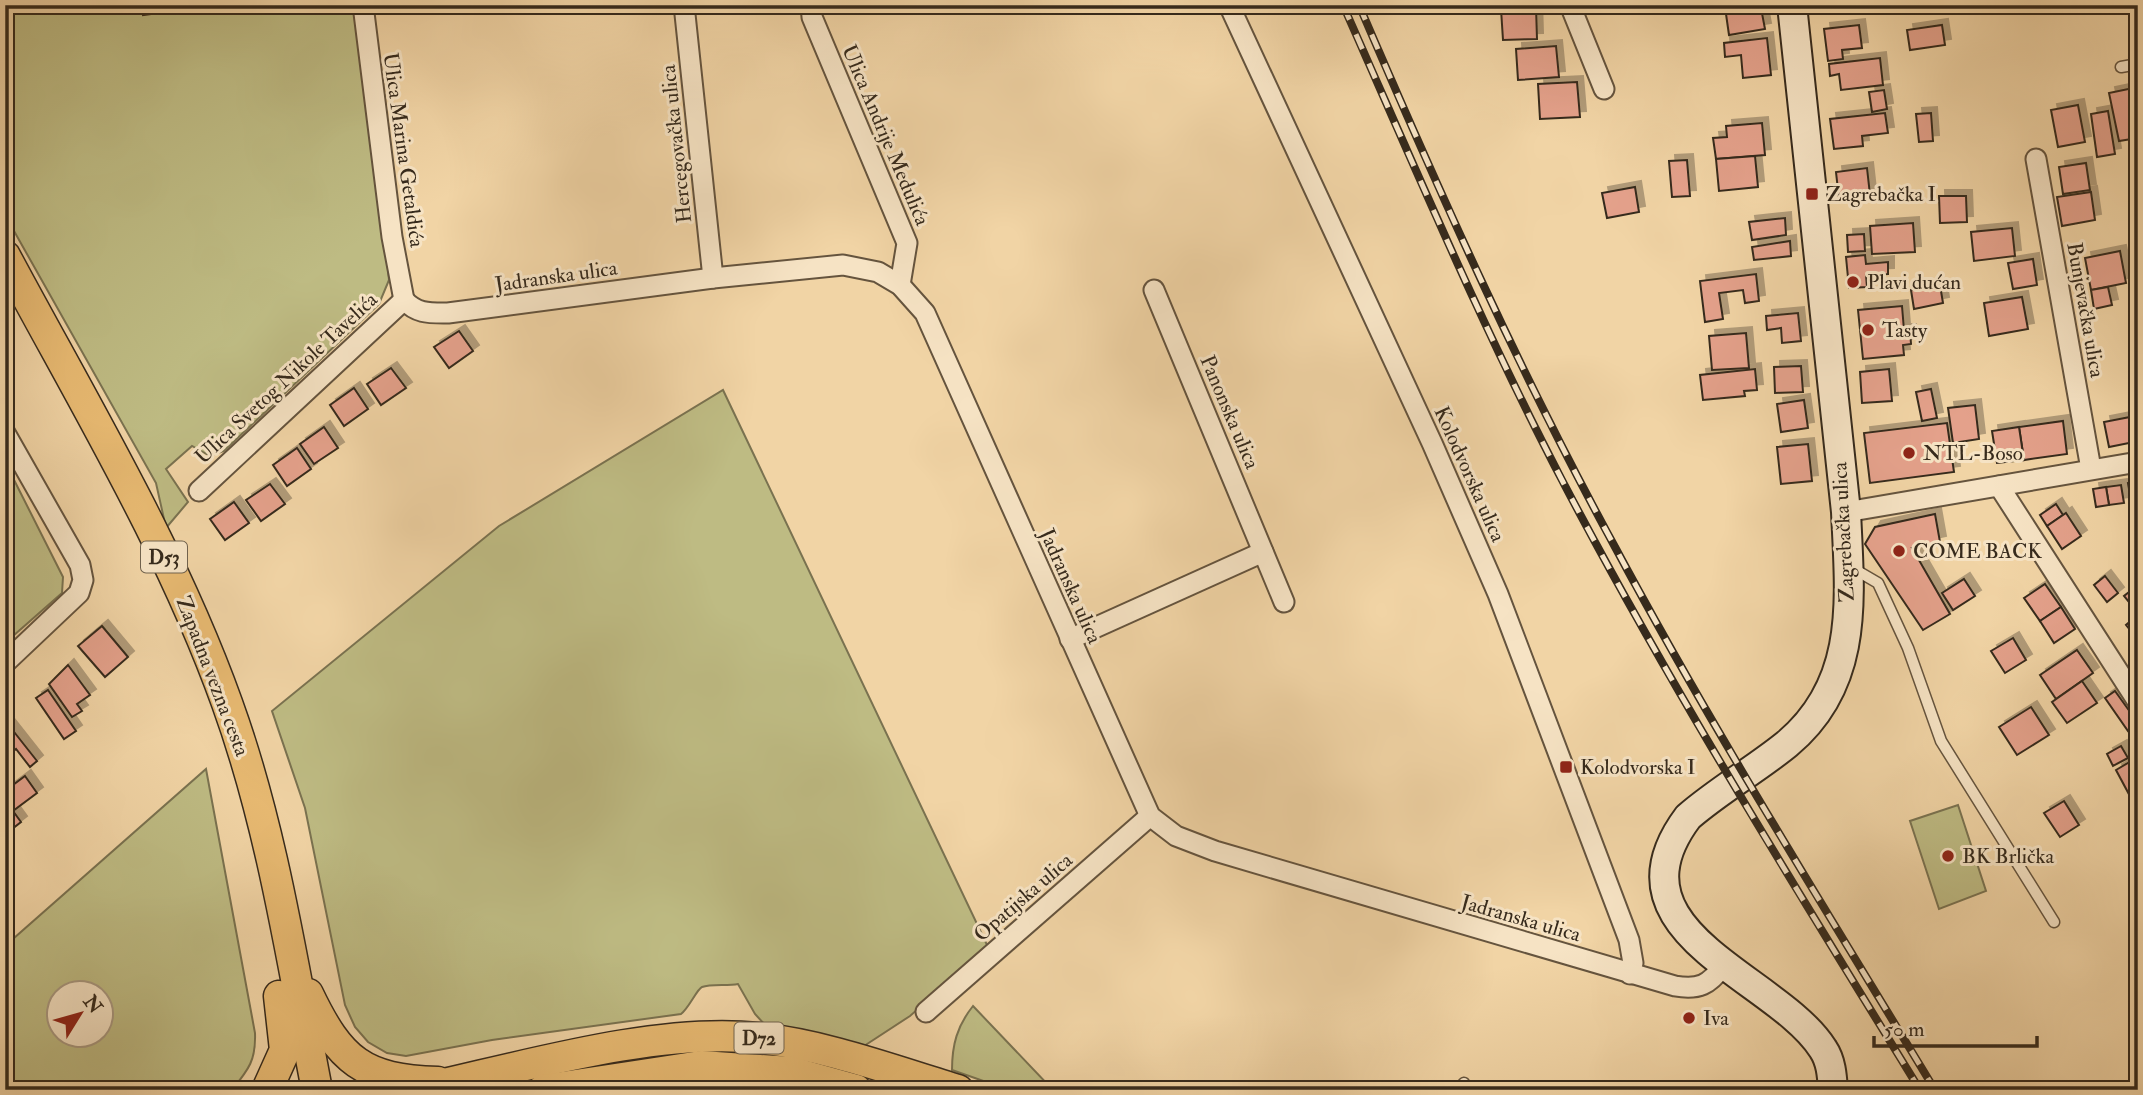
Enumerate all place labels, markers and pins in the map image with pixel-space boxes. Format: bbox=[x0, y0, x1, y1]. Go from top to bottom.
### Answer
place label: Zagrebačka I bbox=[1826, 181, 1936, 208]
marker: Zagrebačka I bbox=[1804, 186, 1820, 202]
place label: Plavi dućan bbox=[1867, 269, 1961, 296]
marker: Plavi dućan bbox=[1845, 274, 1861, 290]
place label: Tasty bbox=[1882, 317, 1928, 344]
marker: Tasty bbox=[1860, 322, 1876, 338]
place label: NTL-Boso bbox=[1923, 440, 2023, 467]
marker: NTL-Boso bbox=[1901, 445, 1917, 461]
place label: COME BACK bbox=[1913, 538, 2042, 565]
marker: COME BACK bbox=[1891, 543, 1907, 559]
place label: Kolodvorska I bbox=[1580, 754, 1695, 781]
marker: Kolodvorska I bbox=[1558, 759, 1574, 775]
place label: BK Brlička bbox=[1962, 843, 2054, 870]
marker: BK Brlička bbox=[1940, 848, 1956, 864]
place label: Iva bbox=[1703, 1005, 1729, 1032]
marker: Iva bbox=[1681, 1010, 1697, 1026]

